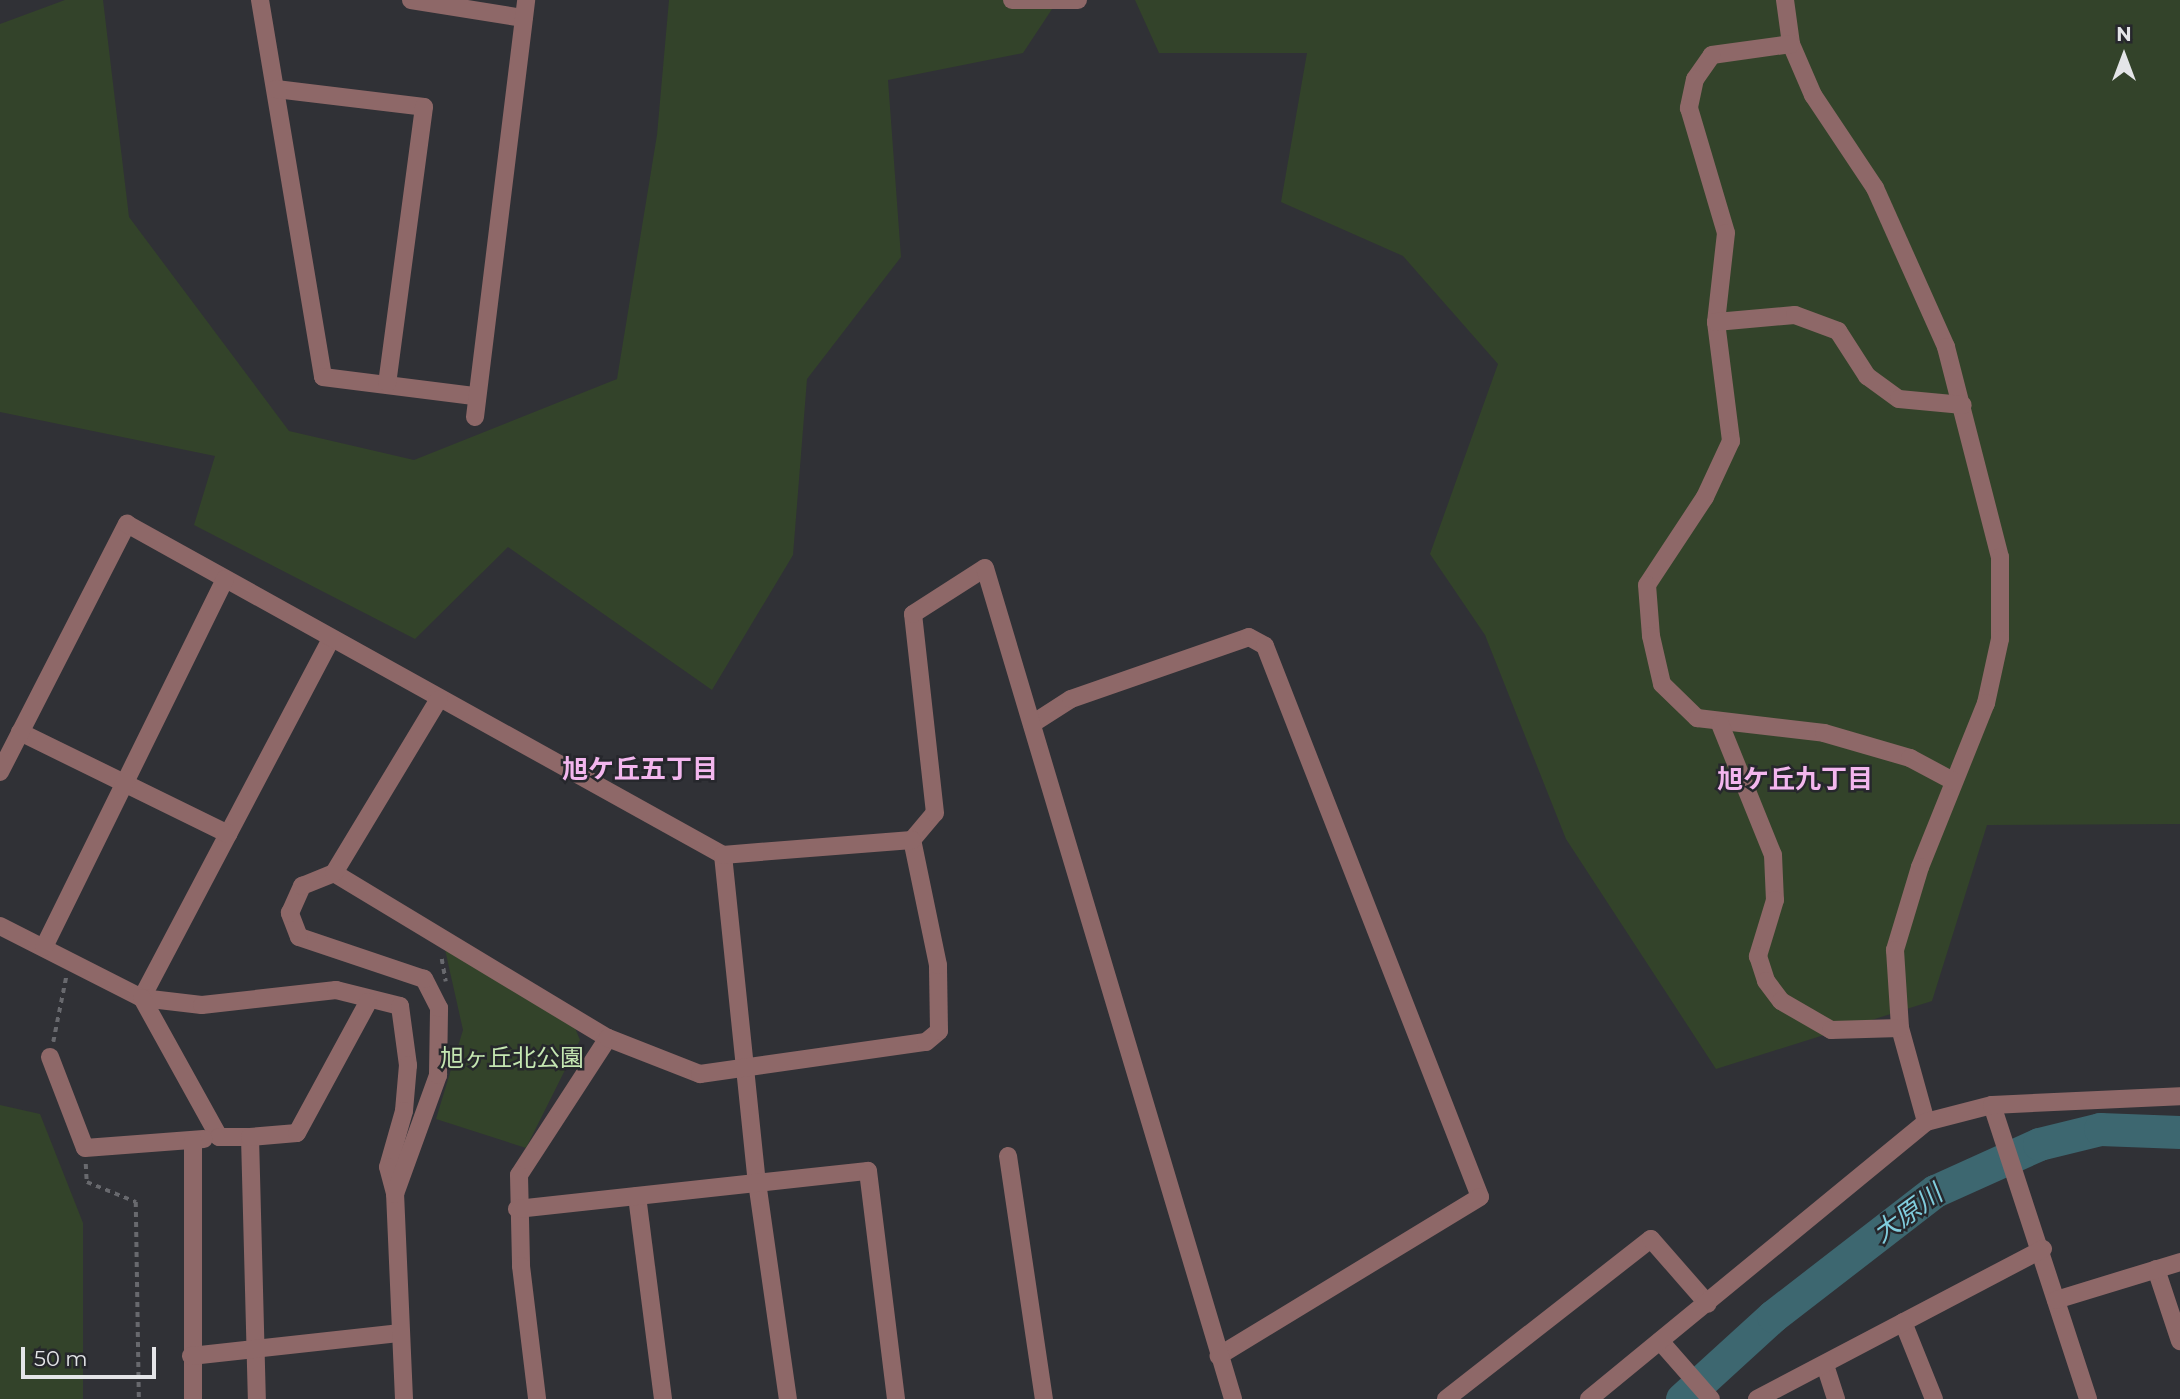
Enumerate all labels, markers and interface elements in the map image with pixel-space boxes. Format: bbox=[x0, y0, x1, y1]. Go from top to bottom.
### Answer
north arrow bbox=[2089, 21, 2159, 91]
text: N bbox=[2116, 23, 2132, 46]
district label: 旭ケ丘五丁目 bbox=[562, 754, 718, 786]
district label: 旭ケ丘九丁目 bbox=[1717, 764, 1873, 796]
park label: 旭ヶ丘北公園 bbox=[440, 1044, 584, 1072]
water label: 大原川 bbox=[1867, 1178, 1949, 1250]
scale bar bbox=[24, 1332, 159, 1376]
text: 50 m bbox=[34, 1346, 88, 1371]

